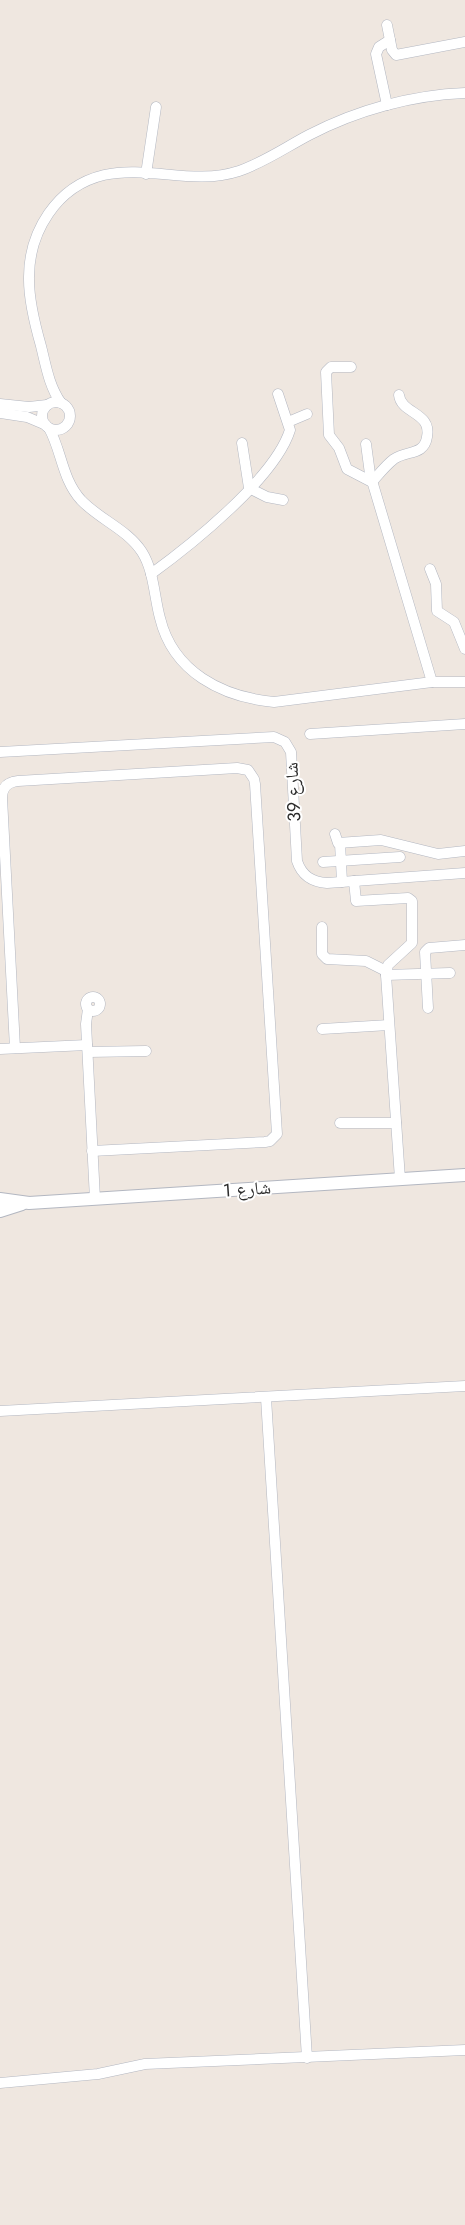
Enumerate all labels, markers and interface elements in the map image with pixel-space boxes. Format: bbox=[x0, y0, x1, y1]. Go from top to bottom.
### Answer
street label: شارع 39 bbox=[278, 761, 308, 823]
street label: شارع 1 bbox=[222, 1174, 272, 1204]

